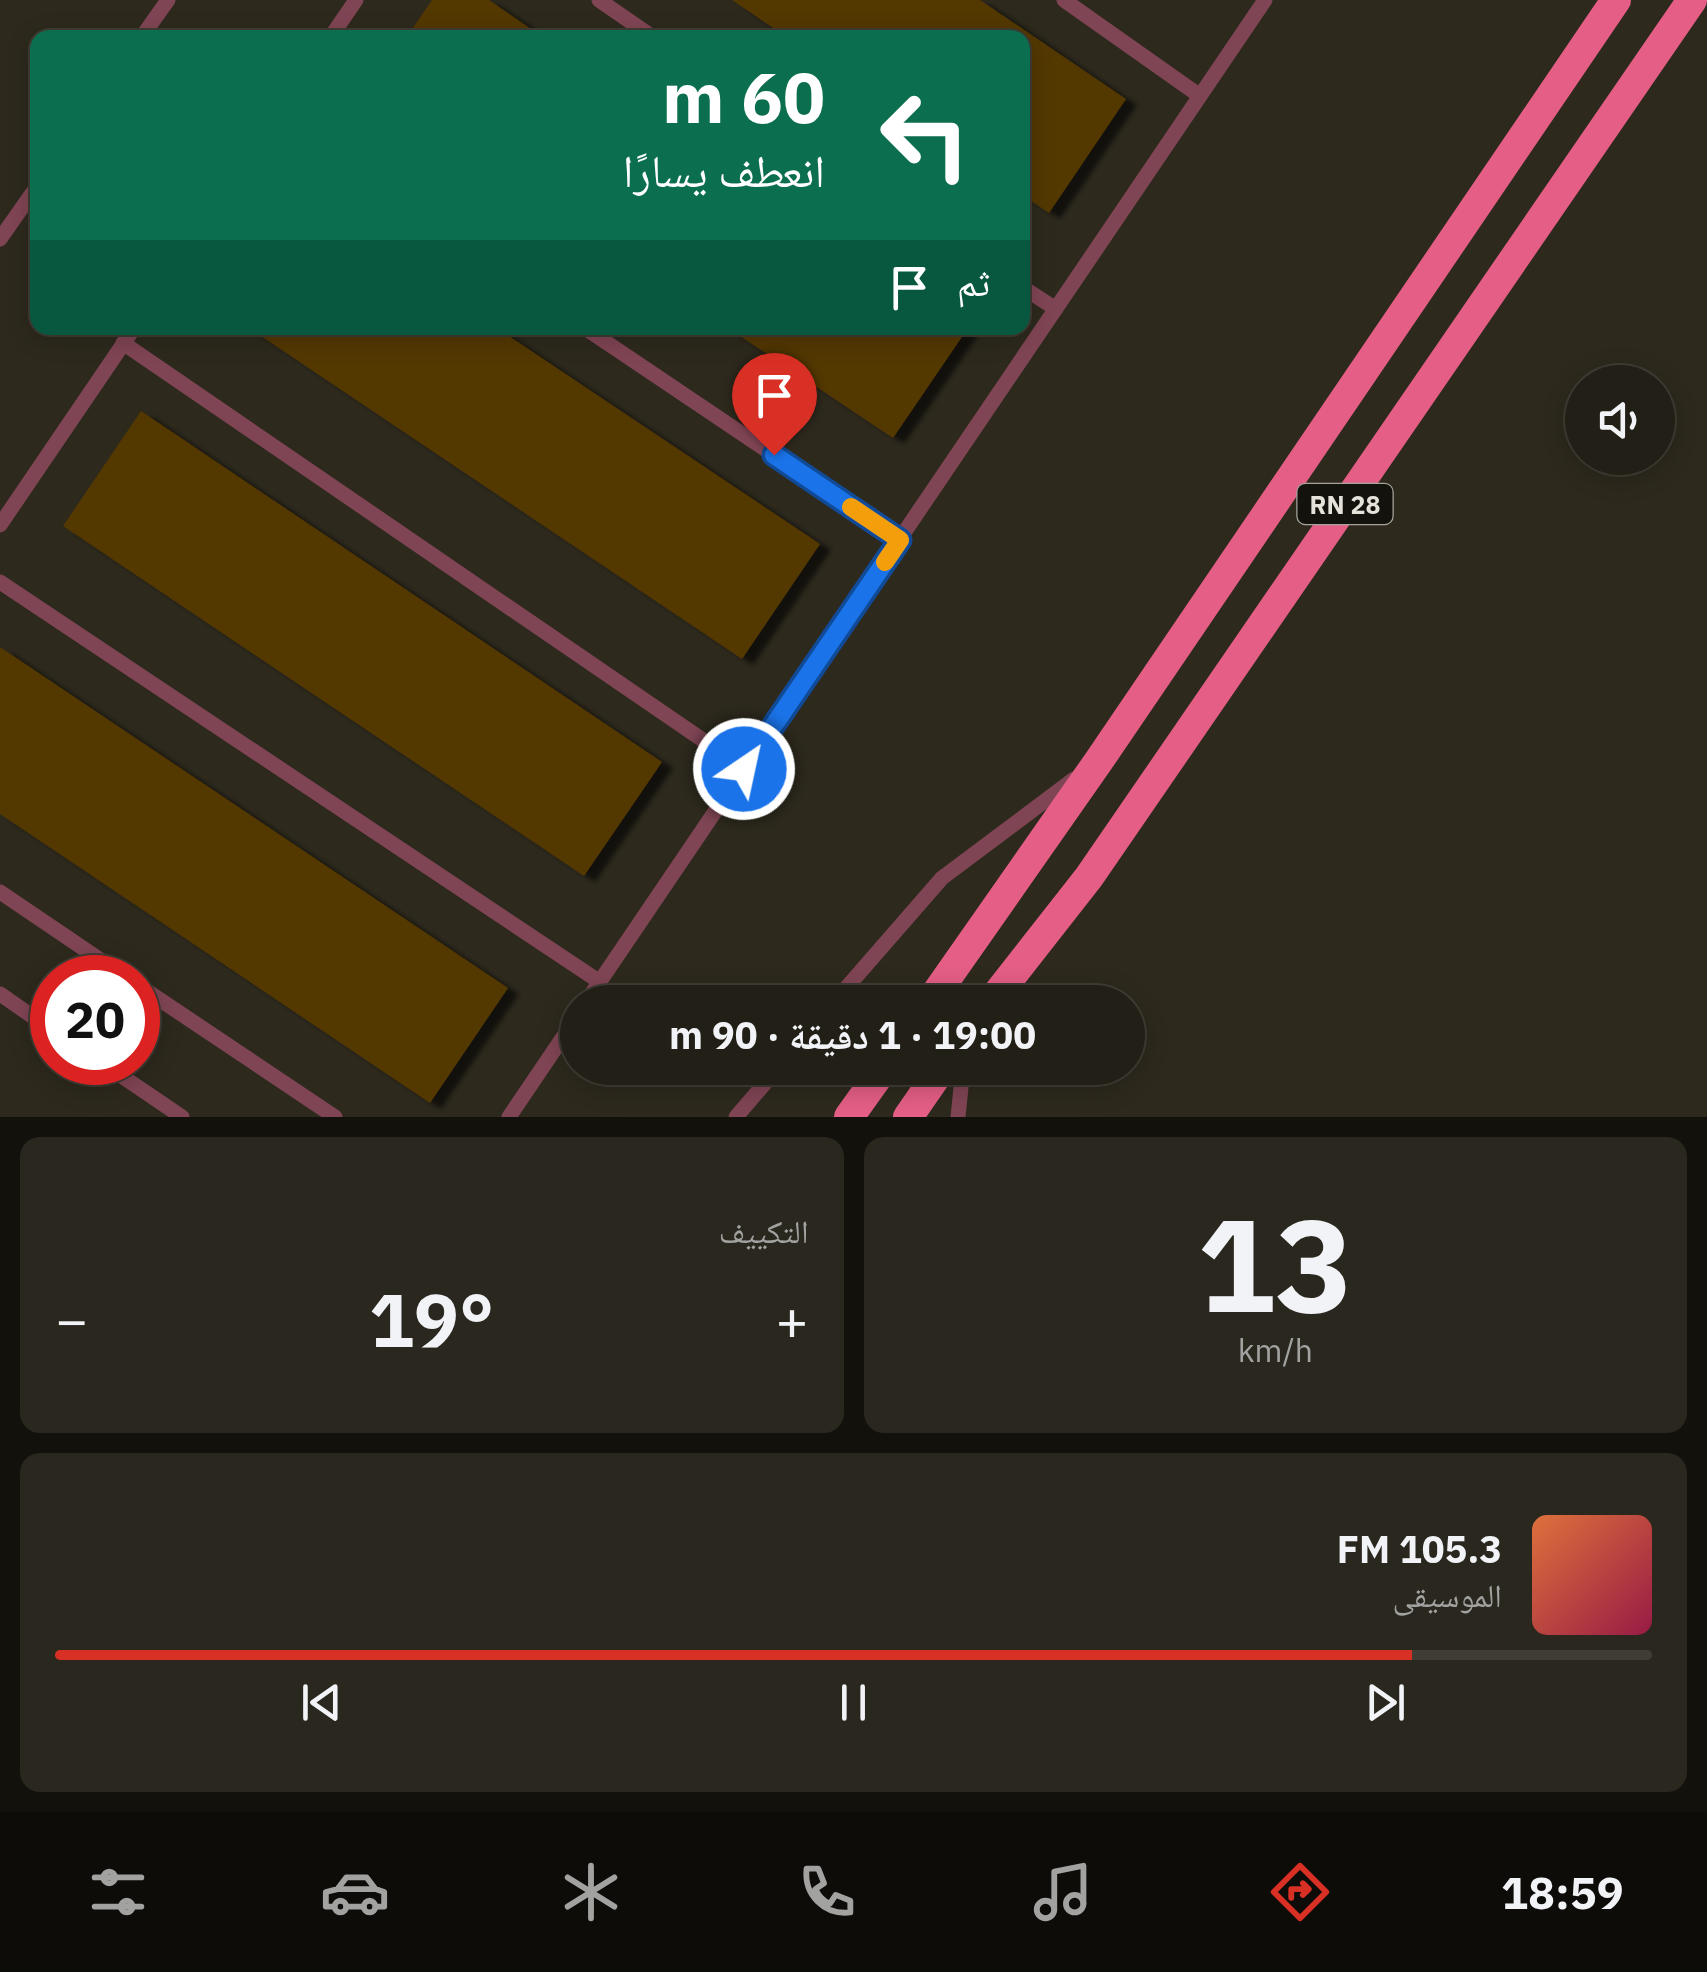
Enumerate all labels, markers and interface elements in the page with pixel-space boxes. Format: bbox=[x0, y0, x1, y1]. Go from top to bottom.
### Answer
text: 60 m bbox=[662, 51, 825, 142]
icon: left bbox=[860, 70, 990, 200]
text: انعطف يسارًا bbox=[623, 141, 825, 199]
text: ثم bbox=[957, 257, 990, 306]
icon: arrive bbox=[882, 260, 937, 315]
pin bbox=[732, 353, 817, 456]
map controls bbox=[1565, 365, 1675, 475]
button: sound bbox=[1565, 365, 1675, 475]
icon: arrive bbox=[747, 368, 802, 423]
road number: RN 28 bbox=[1298, 484, 1392, 524]
position arrow bbox=[692, 717, 796, 821]
speed limit sign: 20 bbox=[30, 955, 160, 1085]
text: 19:00 · 1 دقيقة · 90 m bbox=[669, 1010, 1036, 1059]
text: 13 bbox=[1197, 1179, 1353, 1348]
text: التكييف bbox=[719, 1210, 809, 1252]
text: 19° bbox=[369, 1270, 494, 1368]
text: − bbox=[55, 1284, 88, 1355]
text: + bbox=[775, 1284, 808, 1355]
text: km/h bbox=[1238, 1329, 1313, 1371]
text: 105.3 FM bbox=[1337, 1524, 1502, 1573]
text: الموسيقى bbox=[1392, 1574, 1502, 1616]
icon: previous bbox=[294, 1675, 349, 1730]
icon: pause bbox=[826, 1675, 881, 1730]
icon: next bbox=[1358, 1675, 1413, 1730]
icon: filters bbox=[83, 1857, 153, 1927]
icon: car bbox=[320, 1857, 390, 1927]
icon: climate bbox=[556, 1857, 626, 1927]
icon: phone bbox=[792, 1857, 862, 1927]
icon: music bbox=[1028, 1857, 1098, 1927]
icon: directions bbox=[1265, 1857, 1335, 1927]
text: 18:59 bbox=[1501, 1863, 1624, 1921]

